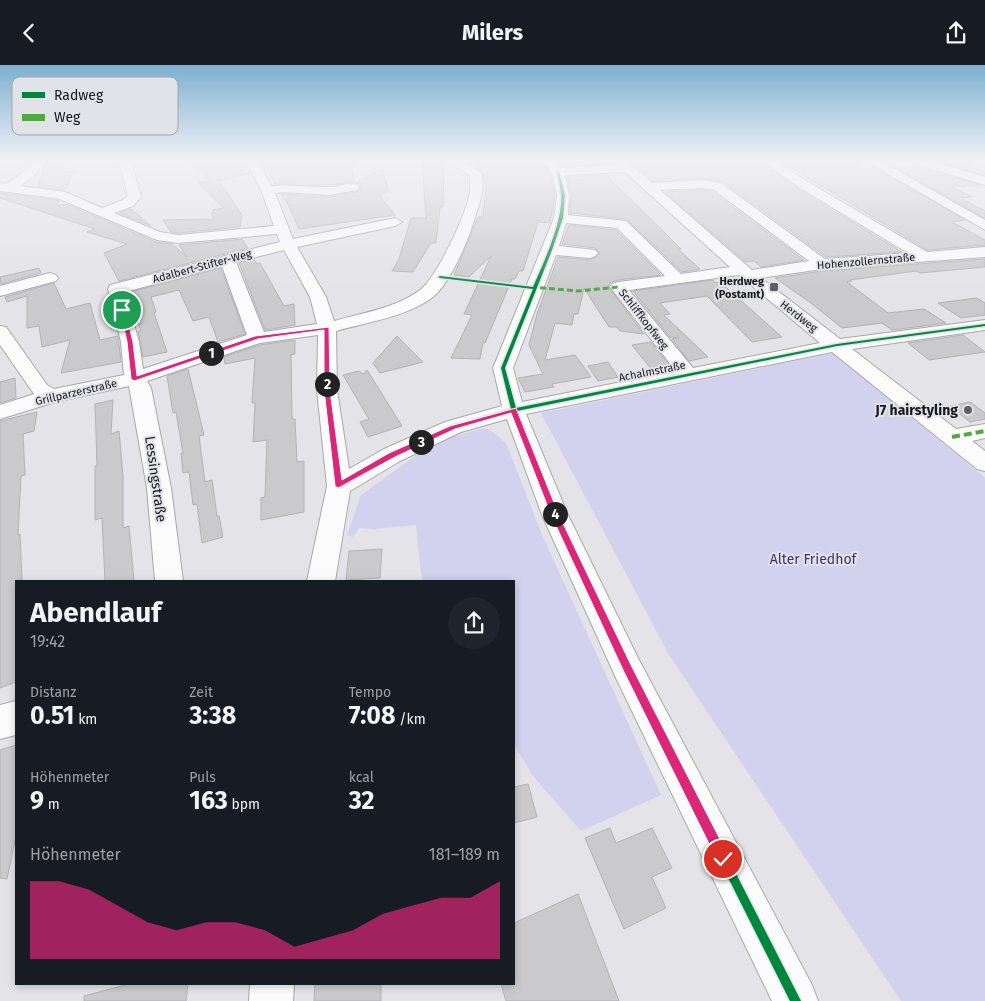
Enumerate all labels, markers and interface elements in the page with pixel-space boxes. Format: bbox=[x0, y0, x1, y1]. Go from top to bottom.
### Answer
icon: back bbox=[15, 19, 43, 47]
text: Milers bbox=[462, 19, 523, 46]
icon: share bbox=[942, 19, 970, 47]
legend bbox=[12, 77, 178, 135]
text: Radweg bbox=[54, 87, 104, 104]
text: Weg bbox=[54, 109, 81, 126]
street label: Adalbert-Stifter-Weg bbox=[151, 247, 253, 286]
street label: Hohenzollernstraße bbox=[816, 251, 916, 272]
place label: Herdweg (Postamt) bbox=[715, 275, 765, 301]
marker: Herdweg (Postamt) bbox=[768, 281, 780, 293]
street label: Schliffkopfweg bbox=[616, 286, 671, 352]
pin bbox=[101, 289, 143, 331]
icon: arrive bbox=[108, 296, 136, 324]
street label: Herdweg bbox=[778, 298, 820, 335]
pin: 1 bbox=[198, 341, 224, 365]
text: 1 bbox=[208, 345, 215, 362]
street label: Achalmstraße bbox=[617, 359, 687, 384]
pin: 2 bbox=[314, 371, 340, 397]
text: 2 bbox=[324, 376, 331, 393]
street label: Grillparzerstraße bbox=[34, 377, 118, 408]
place label: J7 hairstyling bbox=[874, 402, 958, 419]
marker: J7 hairstyling bbox=[962, 404, 974, 416]
pin: 3 bbox=[408, 429, 434, 455]
text: 3 bbox=[418, 434, 425, 451]
street label: Lessingstraße bbox=[141, 435, 170, 523]
pin: 4 bbox=[542, 501, 568, 527]
text: 4 bbox=[552, 506, 559, 523]
park label: Alter Friedhof bbox=[770, 551, 858, 568]
text: Abendlauf bbox=[30, 596, 161, 629]
button: share bbox=[448, 597, 500, 649]
text: 19:42 bbox=[30, 632, 65, 651]
text: Distanz bbox=[30, 684, 76, 701]
text: Zeit bbox=[189, 684, 213, 701]
text: Tempo bbox=[349, 684, 391, 701]
text: 0.51 bbox=[30, 701, 74, 731]
text: 3:38 bbox=[189, 701, 236, 731]
text: 7:08 bbox=[349, 701, 396, 731]
text: km bbox=[74, 711, 97, 728]
text: /km bbox=[396, 711, 426, 728]
text: Höhenmeter bbox=[30, 769, 109, 786]
text: Puls bbox=[189, 769, 216, 786]
text: kcal bbox=[349, 769, 374, 786]
text: 9 bbox=[30, 786, 44, 816]
text: 163 bbox=[189, 786, 228, 816]
text: 32 bbox=[349, 786, 374, 816]
text: m bbox=[44, 796, 60, 813]
text: bpm bbox=[228, 796, 260, 813]
pin bbox=[702, 838, 744, 880]
text: Höhenmeter bbox=[30, 845, 121, 864]
text: 181–189 m bbox=[429, 845, 500, 864]
icon: check bbox=[709, 845, 737, 873]

